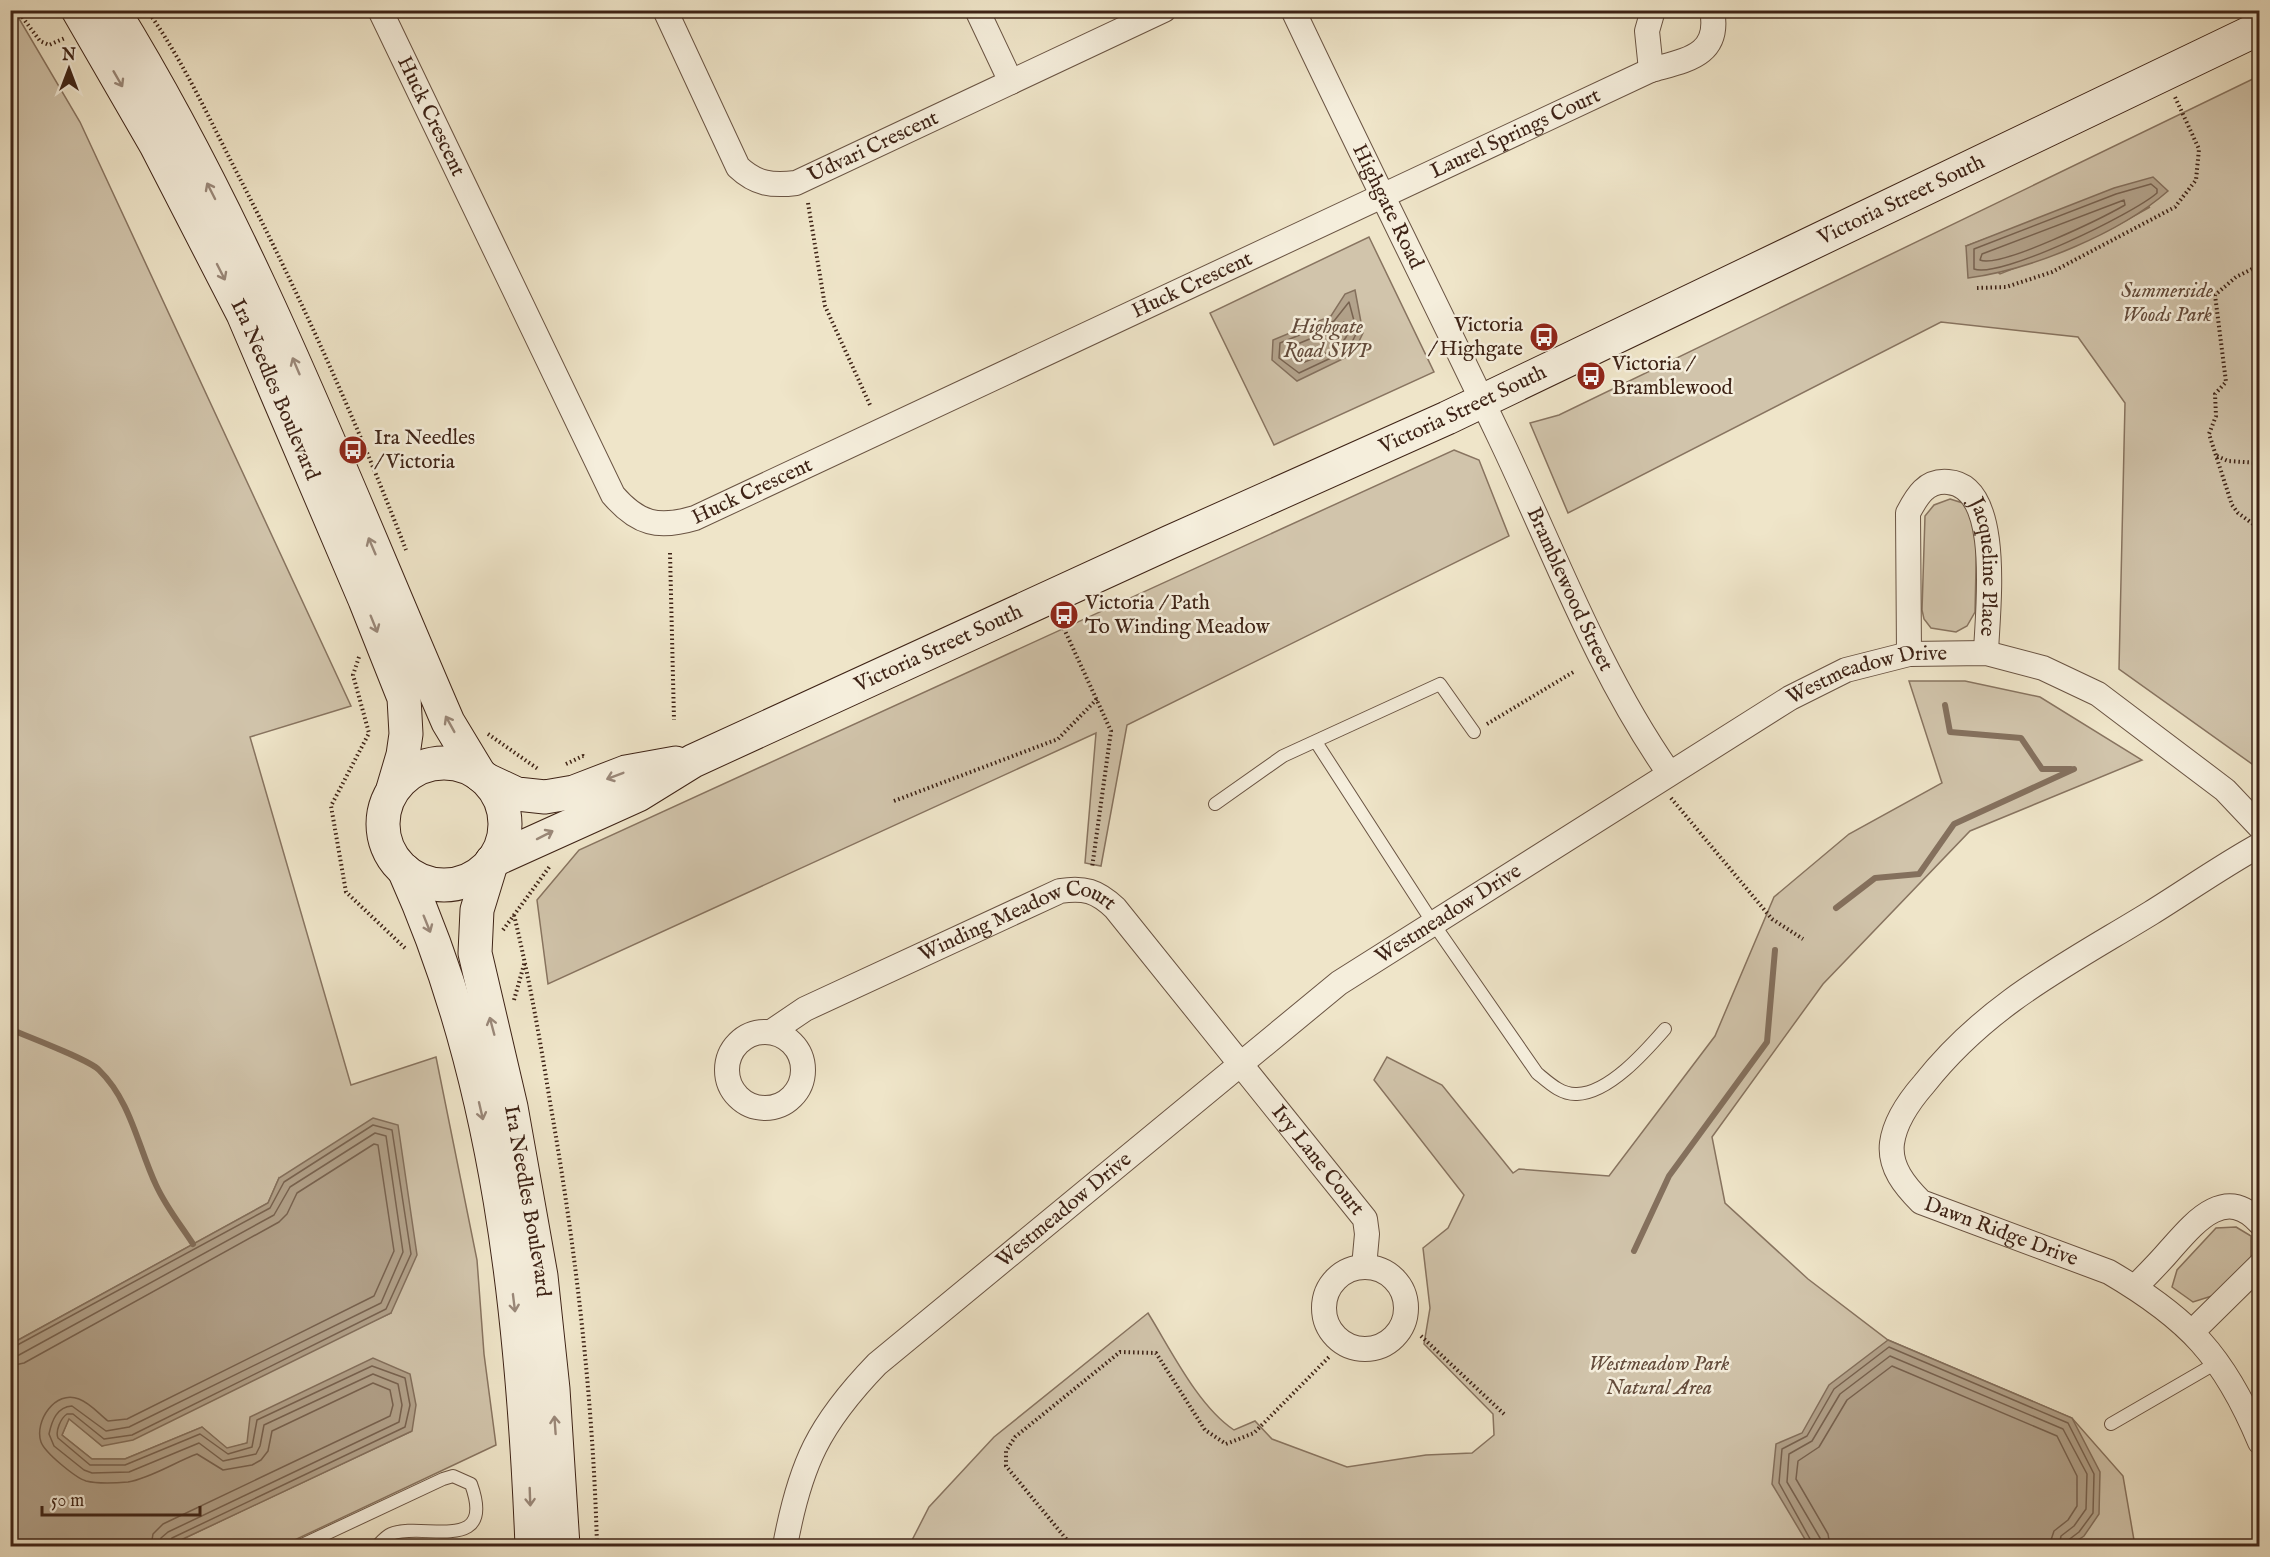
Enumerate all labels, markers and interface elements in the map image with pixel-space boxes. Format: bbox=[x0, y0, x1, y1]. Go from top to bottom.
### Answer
north arrow bbox=[39, 39, 99, 99]
text: N bbox=[61, 46, 76, 66]
street label: Huck Crescent bbox=[391, 52, 471, 181]
one-way arrow bbox=[112, 70, 124, 87]
street label: Laurel Springs Court bbox=[1426, 82, 1605, 185]
street label: Udvari Crescent bbox=[803, 104, 943, 189]
street label: Highgate Road bbox=[1346, 139, 1430, 274]
street label: Victoria Street South bbox=[1812, 149, 1989, 252]
one-way arrow bbox=[205, 182, 217, 200]
street label: Huck Crescent bbox=[1127, 245, 1257, 325]
one-way arrow bbox=[215, 263, 227, 280]
park label: Summerside Woods Park bbox=[2121, 278, 2213, 329]
street label: Ira Needles Boulevard bbox=[224, 294, 326, 485]
place label: Victoria / Highgate bbox=[1428, 312, 1524, 363]
park label: Highgate Road SWP bbox=[1283, 314, 1372, 365]
bus stop icon: Victoria / Highgate bbox=[1528, 321, 1560, 353]
place label: Victoria / Bramblewood bbox=[1611, 351, 1734, 402]
one-way arrow bbox=[290, 358, 301, 376]
street label: Victoria Street South bbox=[1374, 359, 1551, 461]
bus stop icon: Victoria / Bramblewood bbox=[1575, 360, 1607, 392]
place label: Ira Needles / Victoria bbox=[374, 425, 475, 476]
bus stop icon: Ira Needles / Victoria bbox=[337, 434, 369, 466]
street label: Huck Crescent bbox=[687, 451, 817, 531]
street label: Jacqueline Place bbox=[1962, 491, 2003, 638]
street label: Bramblewood Street bbox=[1520, 503, 1619, 676]
one-way arrow bbox=[366, 537, 378, 555]
place label: Victoria / Path To Winding Meadow bbox=[1084, 590, 1271, 641]
street label: Victoria Street South bbox=[849, 598, 1027, 699]
bus stop icon: Victoria / Path To Winding Meadow bbox=[1048, 599, 1080, 631]
one-way arrow bbox=[370, 614, 381, 633]
street label: Westmeadow Drive bbox=[1782, 639, 1948, 711]
one-way arrow bbox=[444, 716, 455, 734]
one-way arrow bbox=[606, 771, 625, 782]
one-way arrow bbox=[536, 829, 554, 841]
street label: Westmeadow Drive bbox=[1370, 858, 1527, 970]
street label: Winding Meadow Court bbox=[915, 876, 1122, 968]
one-way arrow bbox=[422, 914, 433, 932]
one-way arrow bbox=[486, 1017, 497, 1036]
street label: Ivy Lane Court bbox=[1265, 1099, 1370, 1221]
one-way arrow bbox=[476, 1101, 488, 1120]
street label: Ira Needles Boulevard bbox=[497, 1103, 557, 1299]
street label: Westmeadow Drive bbox=[991, 1146, 1137, 1274]
street label: Dawn Ridge Drive bbox=[1920, 1191, 2082, 1273]
one-way arrow bbox=[509, 1292, 520, 1312]
park label: Westmeadow Park Natural Area bbox=[1589, 1351, 1730, 1402]
one-way arrow bbox=[549, 1416, 560, 1436]
scale bar bbox=[42, 1479, 200, 1517]
one-way arrow bbox=[525, 1487, 536, 1507]
text: 50 m bbox=[51, 1490, 84, 1513]

